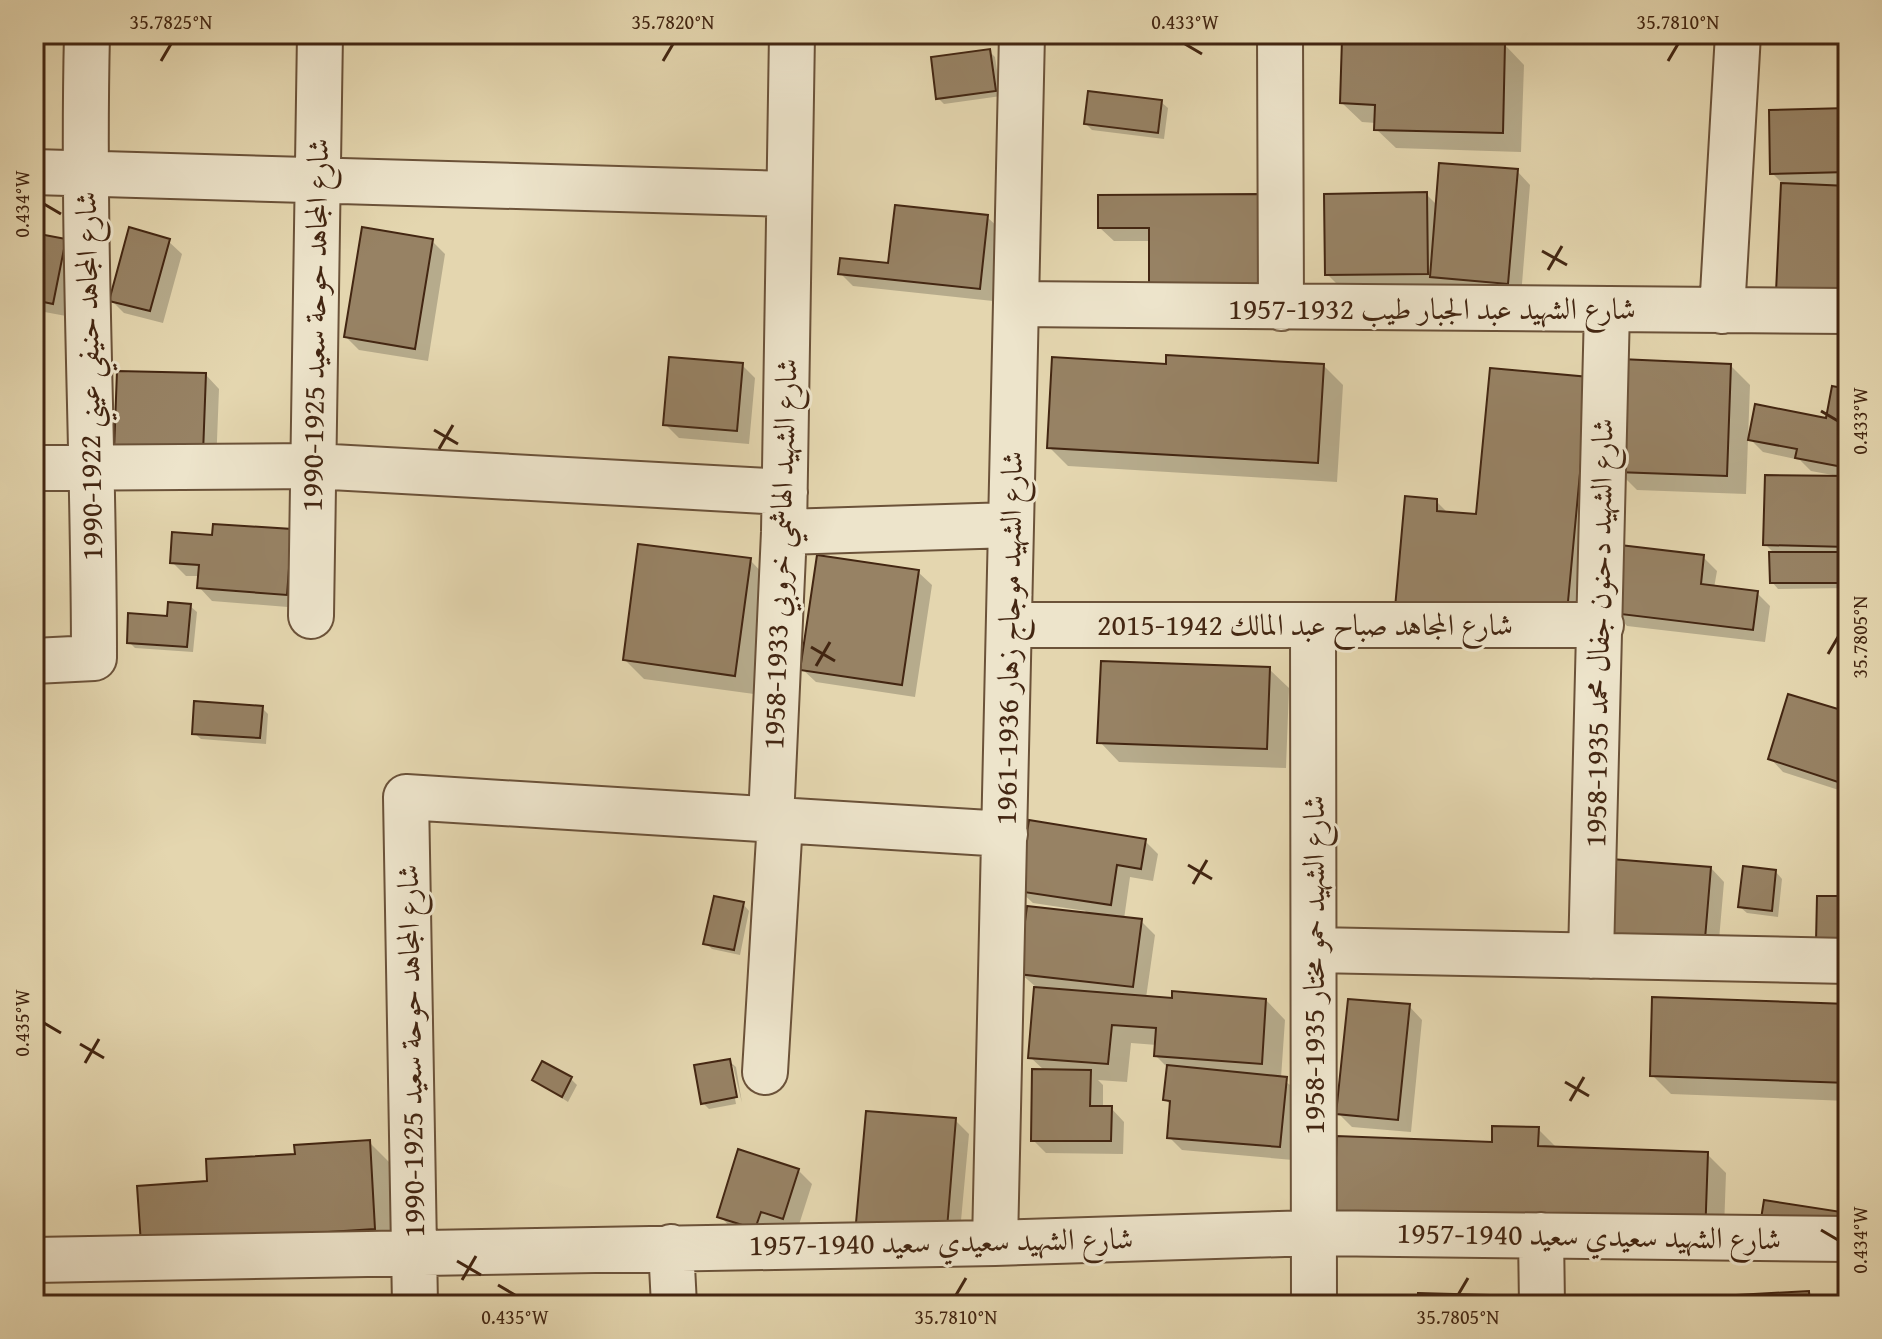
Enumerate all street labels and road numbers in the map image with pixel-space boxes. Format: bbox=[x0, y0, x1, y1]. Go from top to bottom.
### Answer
street label: شارع المجاهد حوحة سعيد 1925-1990 bbox=[289, 138, 343, 512]
street label: شارع المجاهد حنيفي عيني 1922-1990 bbox=[63, 191, 122, 561]
street label: شارع الشهيد عبد الجبار طيب 1932-1957 bbox=[1228, 286, 1636, 334]
street label: شارع الشهيد الهاشمي خروبي 1933-1958 bbox=[750, 358, 815, 751]
street label: شارع الشهيد دحنون جفال محمد 1935-1958 bbox=[1572, 418, 1628, 848]
street label: شارع الشهيد موجاج زهار 1936-1961 bbox=[983, 451, 1038, 825]
street label: شارع المجاهد صباح عبد المالك 1942-2015 bbox=[1097, 602, 1513, 651]
street label: شارع الشهيد حمو مختار 1935-1958 bbox=[1291, 795, 1339, 1135]
street label: شارع المجاهد حوحة سعيد 1925-1990 bbox=[385, 864, 439, 1238]
street label: شارع الشهيد سعيدي سعيد 1940-1957 bbox=[1396, 1210, 1782, 1264]
street label: شارع الشهيد سعيدي سعيد 1940-1957 bbox=[748, 1216, 1134, 1270]

